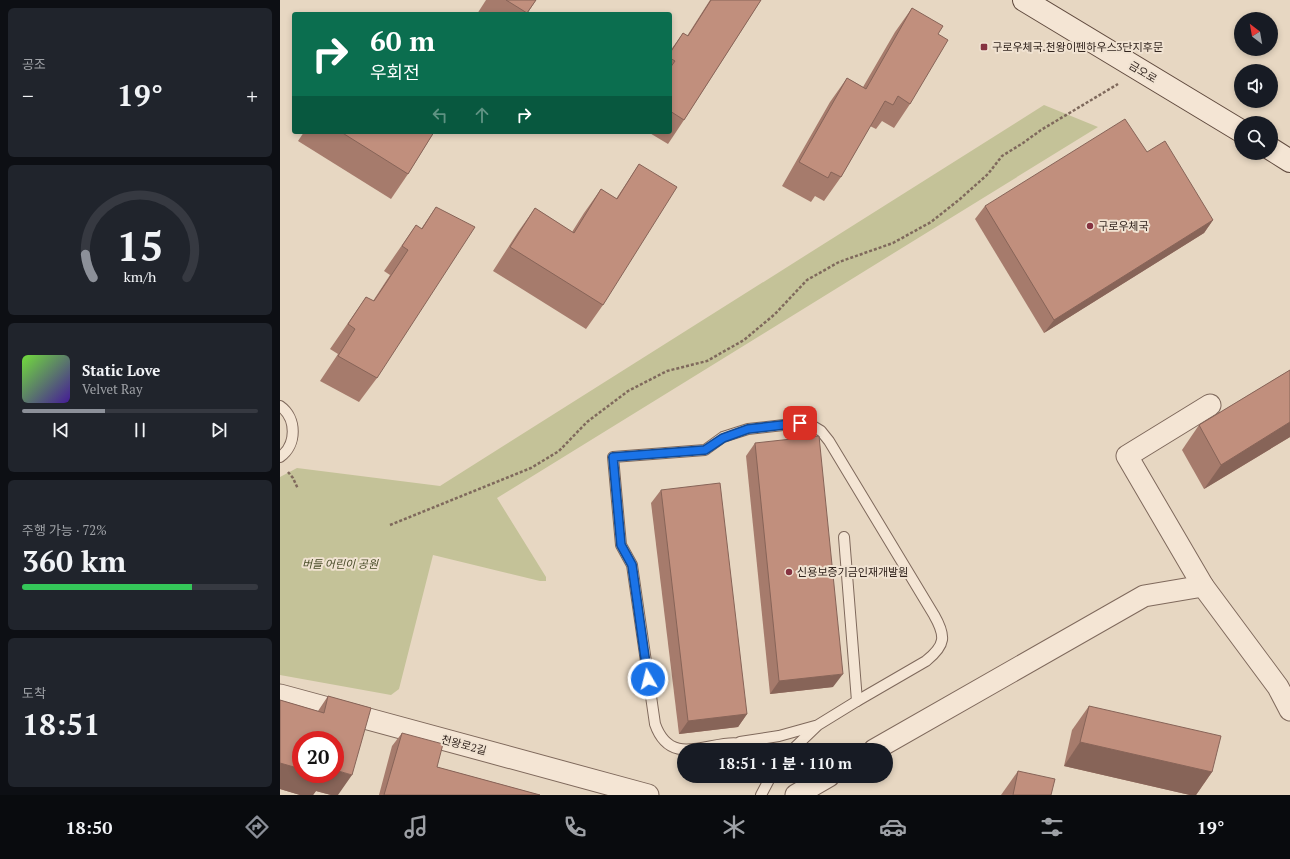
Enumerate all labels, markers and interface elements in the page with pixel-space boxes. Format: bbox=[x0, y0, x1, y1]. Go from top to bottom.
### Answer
north arrow bbox=[1234, 12, 1278, 56]
map controls bbox=[1234, 12, 1278, 160]
text: 60 m bbox=[370, 22, 435, 59]
icon: right bbox=[304, 28, 356, 80]
place label: 구로우체국.천왕이펜하우스3단지후문 bbox=[992, 40, 1163, 54]
marker: 구로우체국.천왕이펜하우스3단지후문 bbox=[979, 42, 989, 52]
text: 공조 bbox=[22, 55, 46, 73]
street label: 금오로 bbox=[1126, 58, 1160, 86]
text: 우회전 bbox=[370, 60, 420, 84]
button: sound bbox=[1234, 64, 1278, 108]
text: 19° bbox=[117, 75, 163, 115]
text: − bbox=[22, 81, 34, 110]
text: + bbox=[246, 81, 258, 110]
icon: left bbox=[429, 104, 451, 126]
icon: ahead bbox=[471, 104, 493, 126]
icon: right bbox=[513, 104, 535, 126]
button: search bbox=[1234, 116, 1278, 160]
text: 15 bbox=[116, 218, 164, 273]
place label: 구로우체국 bbox=[1098, 219, 1149, 233]
marker: 구로우체국 bbox=[1085, 221, 1095, 231]
text: km/h bbox=[124, 267, 157, 286]
text: Static Love bbox=[82, 360, 160, 380]
text: Velvet Ray bbox=[82, 380, 142, 398]
pin bbox=[783, 406, 817, 440]
icon: arrive bbox=[789, 412, 811, 434]
icon: previous bbox=[50, 419, 72, 441]
icon: pause bbox=[129, 419, 151, 441]
icon: next bbox=[208, 419, 230, 441]
text: 주행 가능 · 72% bbox=[22, 521, 107, 539]
text: 360 km bbox=[22, 541, 126, 581]
park label: 버들 어린이 공원 bbox=[302, 557, 379, 571]
place label: 신용보증기금인재개발원 bbox=[797, 565, 908, 579]
marker: 신용보증기금인재개발원 bbox=[784, 567, 794, 577]
position arrow bbox=[627, 658, 669, 700]
text: 도착 bbox=[22, 684, 46, 702]
text: 18:51 bbox=[22, 704, 100, 744]
speed limit sign: 20 bbox=[292, 731, 344, 783]
street label: 천왕로2길 bbox=[440, 732, 488, 758]
text: 18:51 · 1 분 · 110 m bbox=[718, 753, 852, 773]
icon: directions bbox=[243, 813, 271, 841]
icon: music bbox=[402, 813, 430, 841]
icon: phone bbox=[561, 813, 589, 841]
icon: climate bbox=[720, 813, 748, 841]
icon: car bbox=[879, 813, 907, 841]
icon: filters bbox=[1038, 813, 1066, 841]
text: 18:50 bbox=[65, 815, 112, 839]
text: 19° bbox=[1197, 815, 1224, 839]

